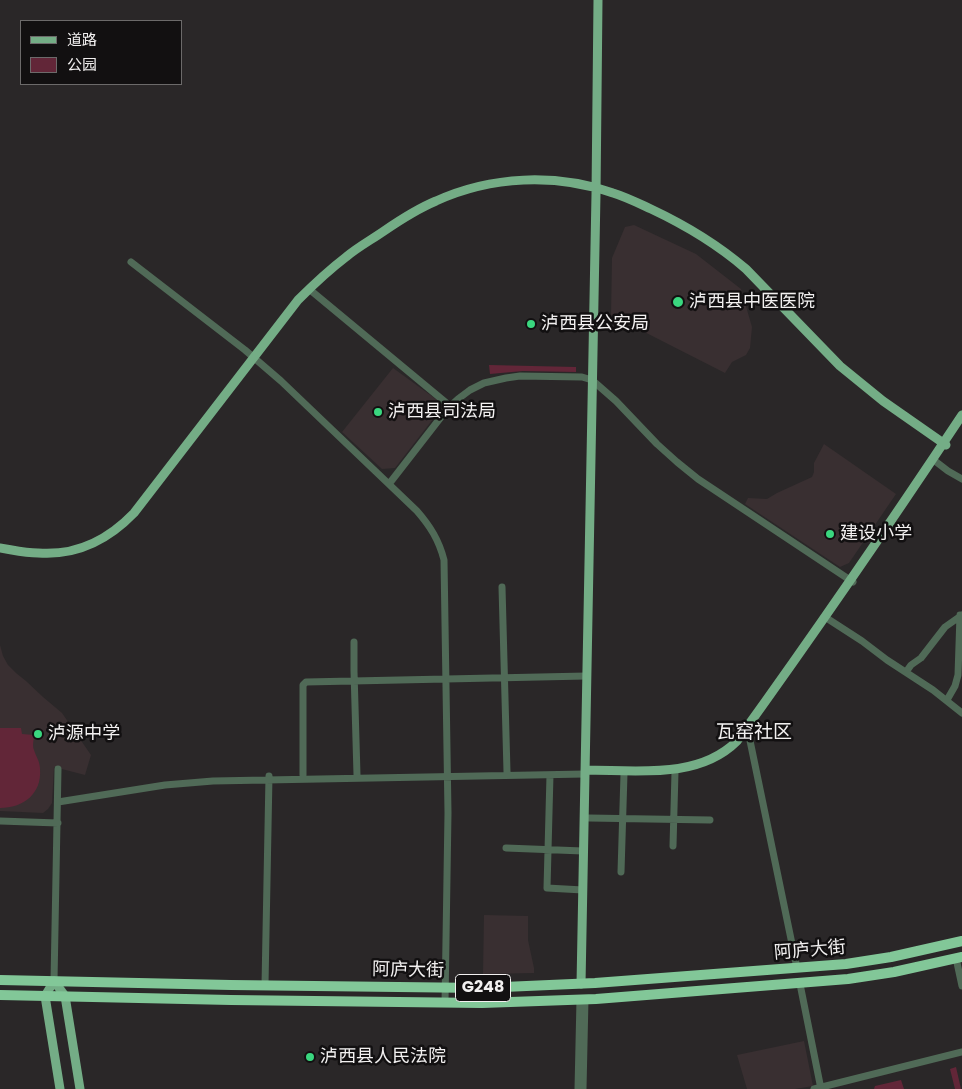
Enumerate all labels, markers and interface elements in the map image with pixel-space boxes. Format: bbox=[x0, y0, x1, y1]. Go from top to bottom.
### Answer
legend bbox=[20, 20, 182, 85]
text: 道路 bbox=[67, 29, 97, 50]
text: 公园 bbox=[67, 54, 97, 75]
place label: 泸西县中医医院 bbox=[689, 291, 815, 313]
marker: 泸西县中医医院 bbox=[671, 295, 685, 309]
place label: 泸西县公安局 bbox=[541, 313, 649, 335]
marker: 泸西县公安局 bbox=[525, 318, 537, 330]
place label: 泸西县司法局 bbox=[388, 401, 496, 423]
marker: 泸西县司法局 bbox=[372, 406, 384, 418]
place label: 建设小学 bbox=[840, 523, 912, 545]
marker: 建设小学 bbox=[824, 528, 836, 540]
district label: 瓦窑社区 bbox=[716, 722, 792, 744]
place label: 泸源中学 bbox=[48, 723, 120, 745]
marker: 泸源中学 bbox=[32, 728, 44, 740]
street label: 阿庐大街 bbox=[773, 937, 847, 965]
street label: 阿庐大街 bbox=[372, 960, 444, 982]
road number: G248 bbox=[456, 974, 510, 1001]
place label: 泸西县人民法院 bbox=[320, 1046, 446, 1068]
marker: 泸西县人民法院 bbox=[304, 1051, 316, 1063]

